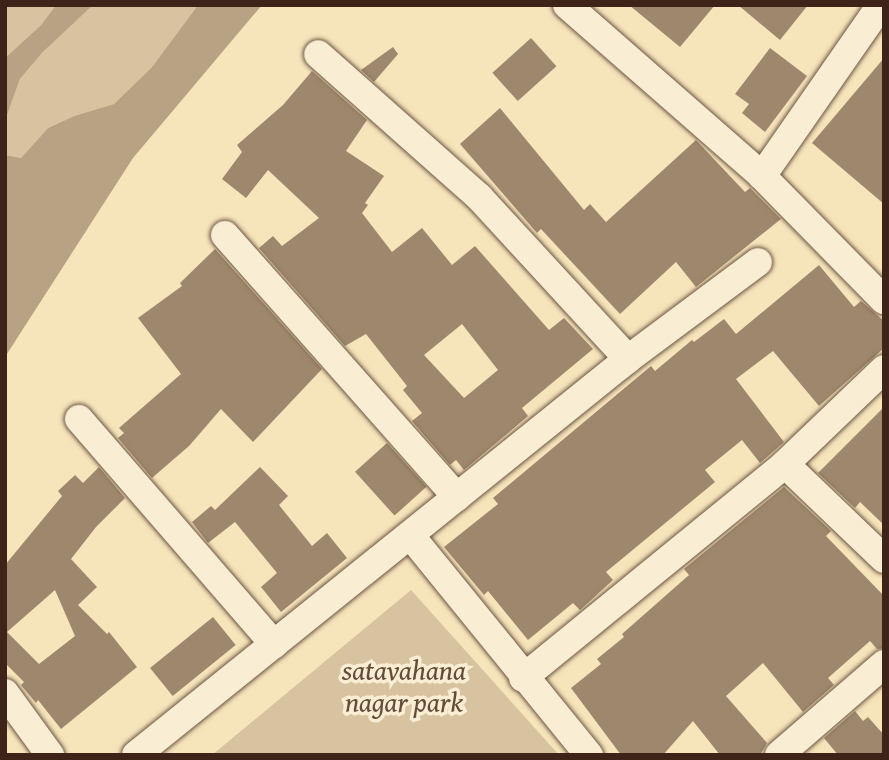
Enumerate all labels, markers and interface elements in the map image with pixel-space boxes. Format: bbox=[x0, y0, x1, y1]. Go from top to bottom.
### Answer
park label: satavahana nagar park bbox=[342, 653, 466, 719]

